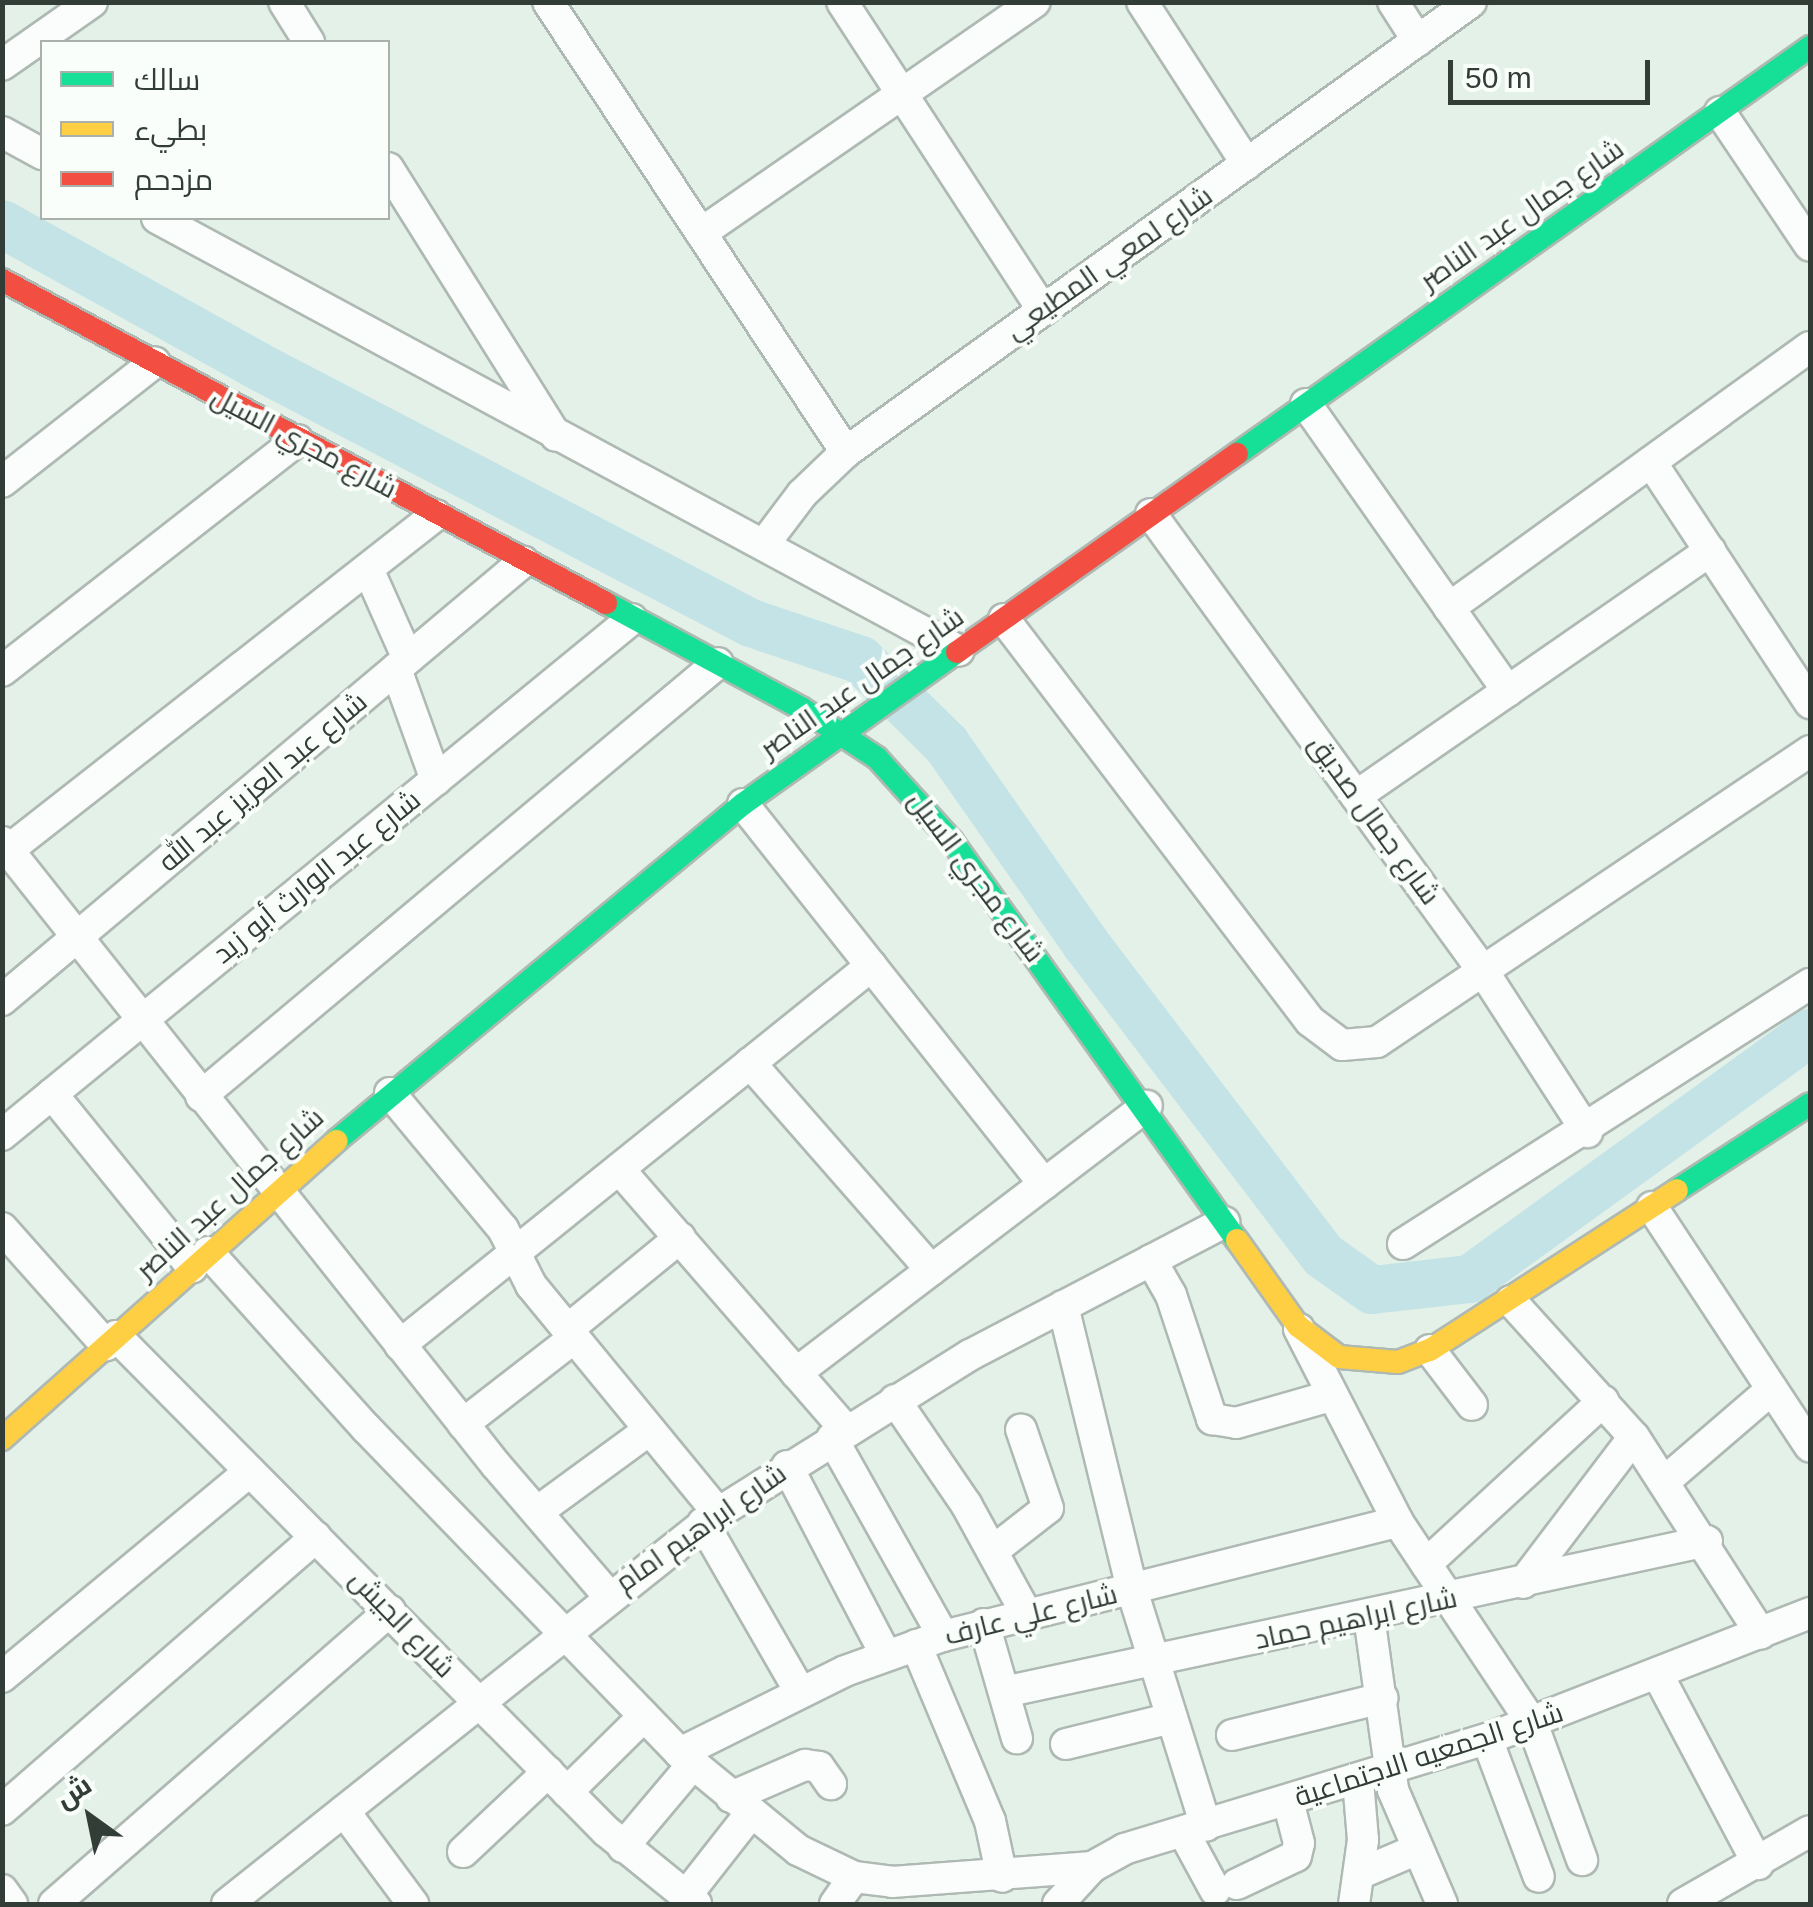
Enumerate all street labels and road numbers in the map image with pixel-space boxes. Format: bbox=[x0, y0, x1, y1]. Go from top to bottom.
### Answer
street label: شارع جمال عبد الناصر bbox=[1414, 132, 1630, 298]
street label: شارع لمعي المطيعي bbox=[999, 179, 1219, 347]
street label: شارع مجري السيل bbox=[205, 380, 403, 506]
street label: شارع جمال عبد الناصر bbox=[754, 600, 970, 766]
street label: شارع عبد العزيز عبد الله bbox=[152, 685, 374, 879]
street label: شارع جمال صديق bbox=[1301, 729, 1447, 911]
street label: شارع عبد الوارث أبو زيد bbox=[207, 783, 427, 971]
street label: شارع مجري السيل bbox=[901, 785, 1051, 969]
street label: شارع جمال عبد الناصر bbox=[129, 1101, 331, 1287]
street label: شارع ابراهيم امام bbox=[609, 1457, 793, 1599]
street label: شارع الجيش bbox=[342, 1563, 462, 1685]
street label: شارع علي عارف bbox=[941, 1577, 1121, 1653]
street label: شارع ابراهيم حماد bbox=[1252, 1581, 1460, 1657]
street label: شارع الجمعيه الاجتماعية bbox=[1290, 1696, 1568, 1814]

